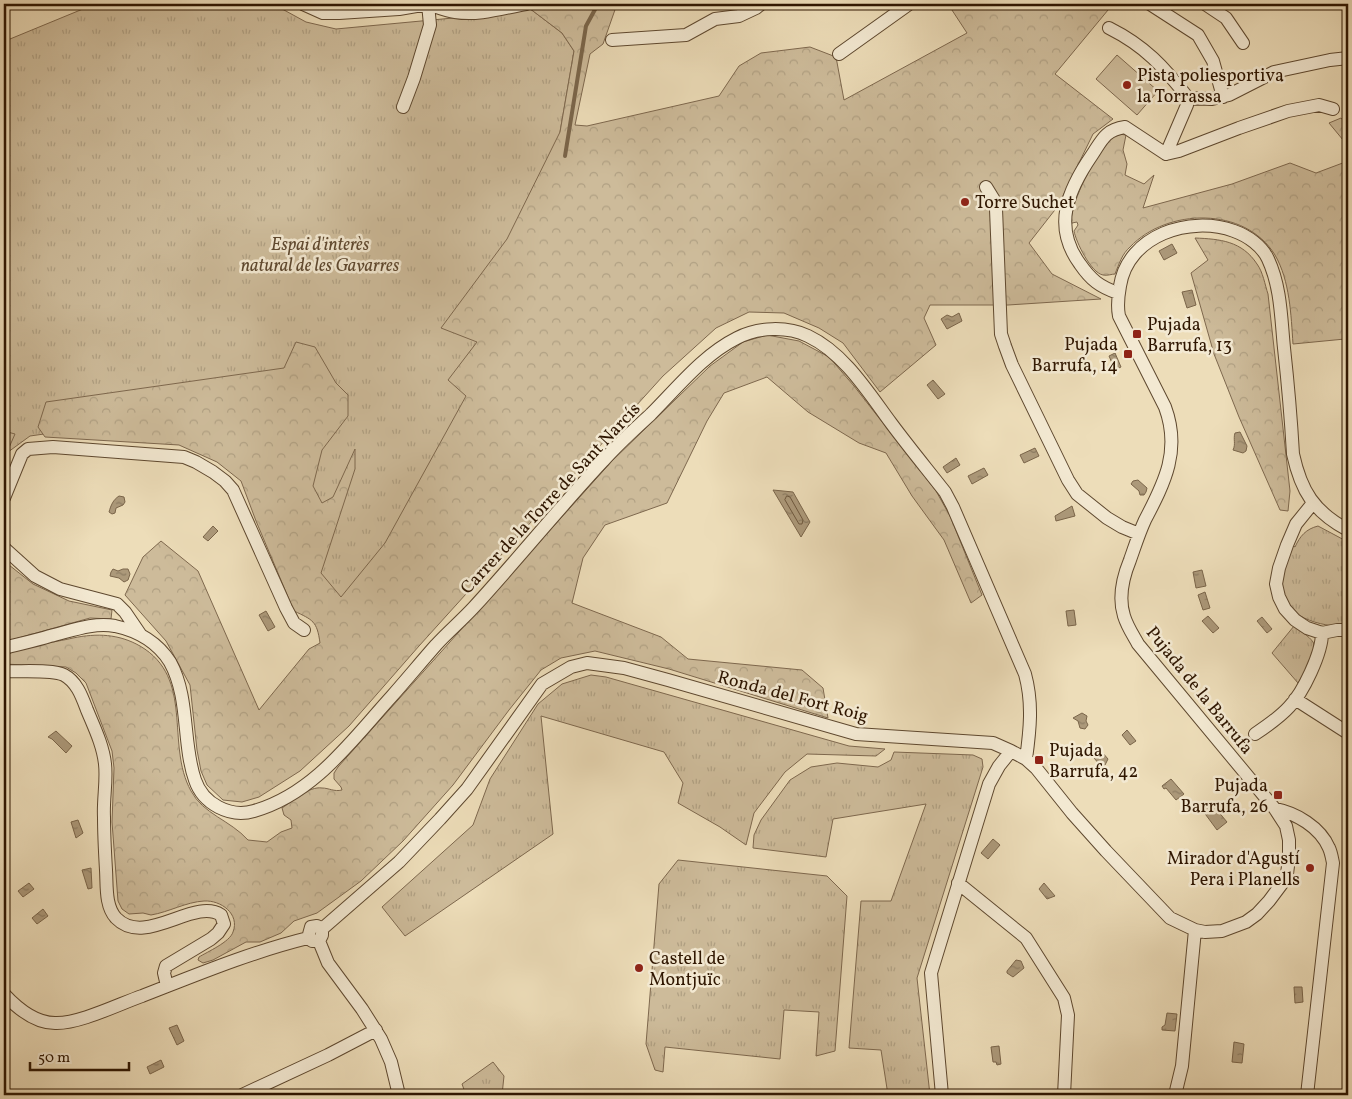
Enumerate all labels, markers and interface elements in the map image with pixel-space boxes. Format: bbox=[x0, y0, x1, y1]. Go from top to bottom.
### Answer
place label: Pista poliesportiva la Torrassa bbox=[1137, 64, 1284, 110]
marker: Pista poliesportiva la Torrassa bbox=[1121, 79, 1133, 91]
place label: Torre Suchet bbox=[975, 191, 1074, 216]
marker: Torre Suchet bbox=[959, 196, 971, 208]
park label: Espai d'interès natural de les Gavarres bbox=[241, 233, 400, 279]
place label: Pujada Barrufa, 13 bbox=[1147, 313, 1232, 359]
marker: Pujada Barrufa, 13 bbox=[1131, 328, 1143, 340]
place label: Pujada Barrufa, 14 bbox=[1031, 333, 1118, 379]
marker: Pujada Barrufa, 14 bbox=[1122, 348, 1134, 360]
street label: Carrer de la Torre de Sant Narcís bbox=[455, 398, 647, 600]
street label: Pujada de la Barrufa bbox=[1139, 622, 1258, 760]
street label: Ronda del Fort Roig bbox=[714, 665, 871, 730]
place label: Pujada Barrufa, 42 bbox=[1049, 739, 1138, 785]
marker: Pujada Barrufa, 42 bbox=[1033, 754, 1045, 766]
place label: Pujada Barrufa, 26 bbox=[1180, 774, 1268, 820]
marker: Pujada Barrufa, 26 bbox=[1272, 789, 1284, 801]
place label: Mirador d'Agustí Pera i Planells bbox=[1167, 847, 1301, 893]
marker: Mirador d'Agustí Pera i Planells bbox=[1304, 862, 1316, 874]
place label: Castell de Montjuïc bbox=[649, 947, 725, 993]
marker: Castell de Montjuïc bbox=[633, 962, 645, 974]
scale bar bbox=[30, 1039, 129, 1071]
text: 50 m bbox=[38, 1048, 70, 1069]

